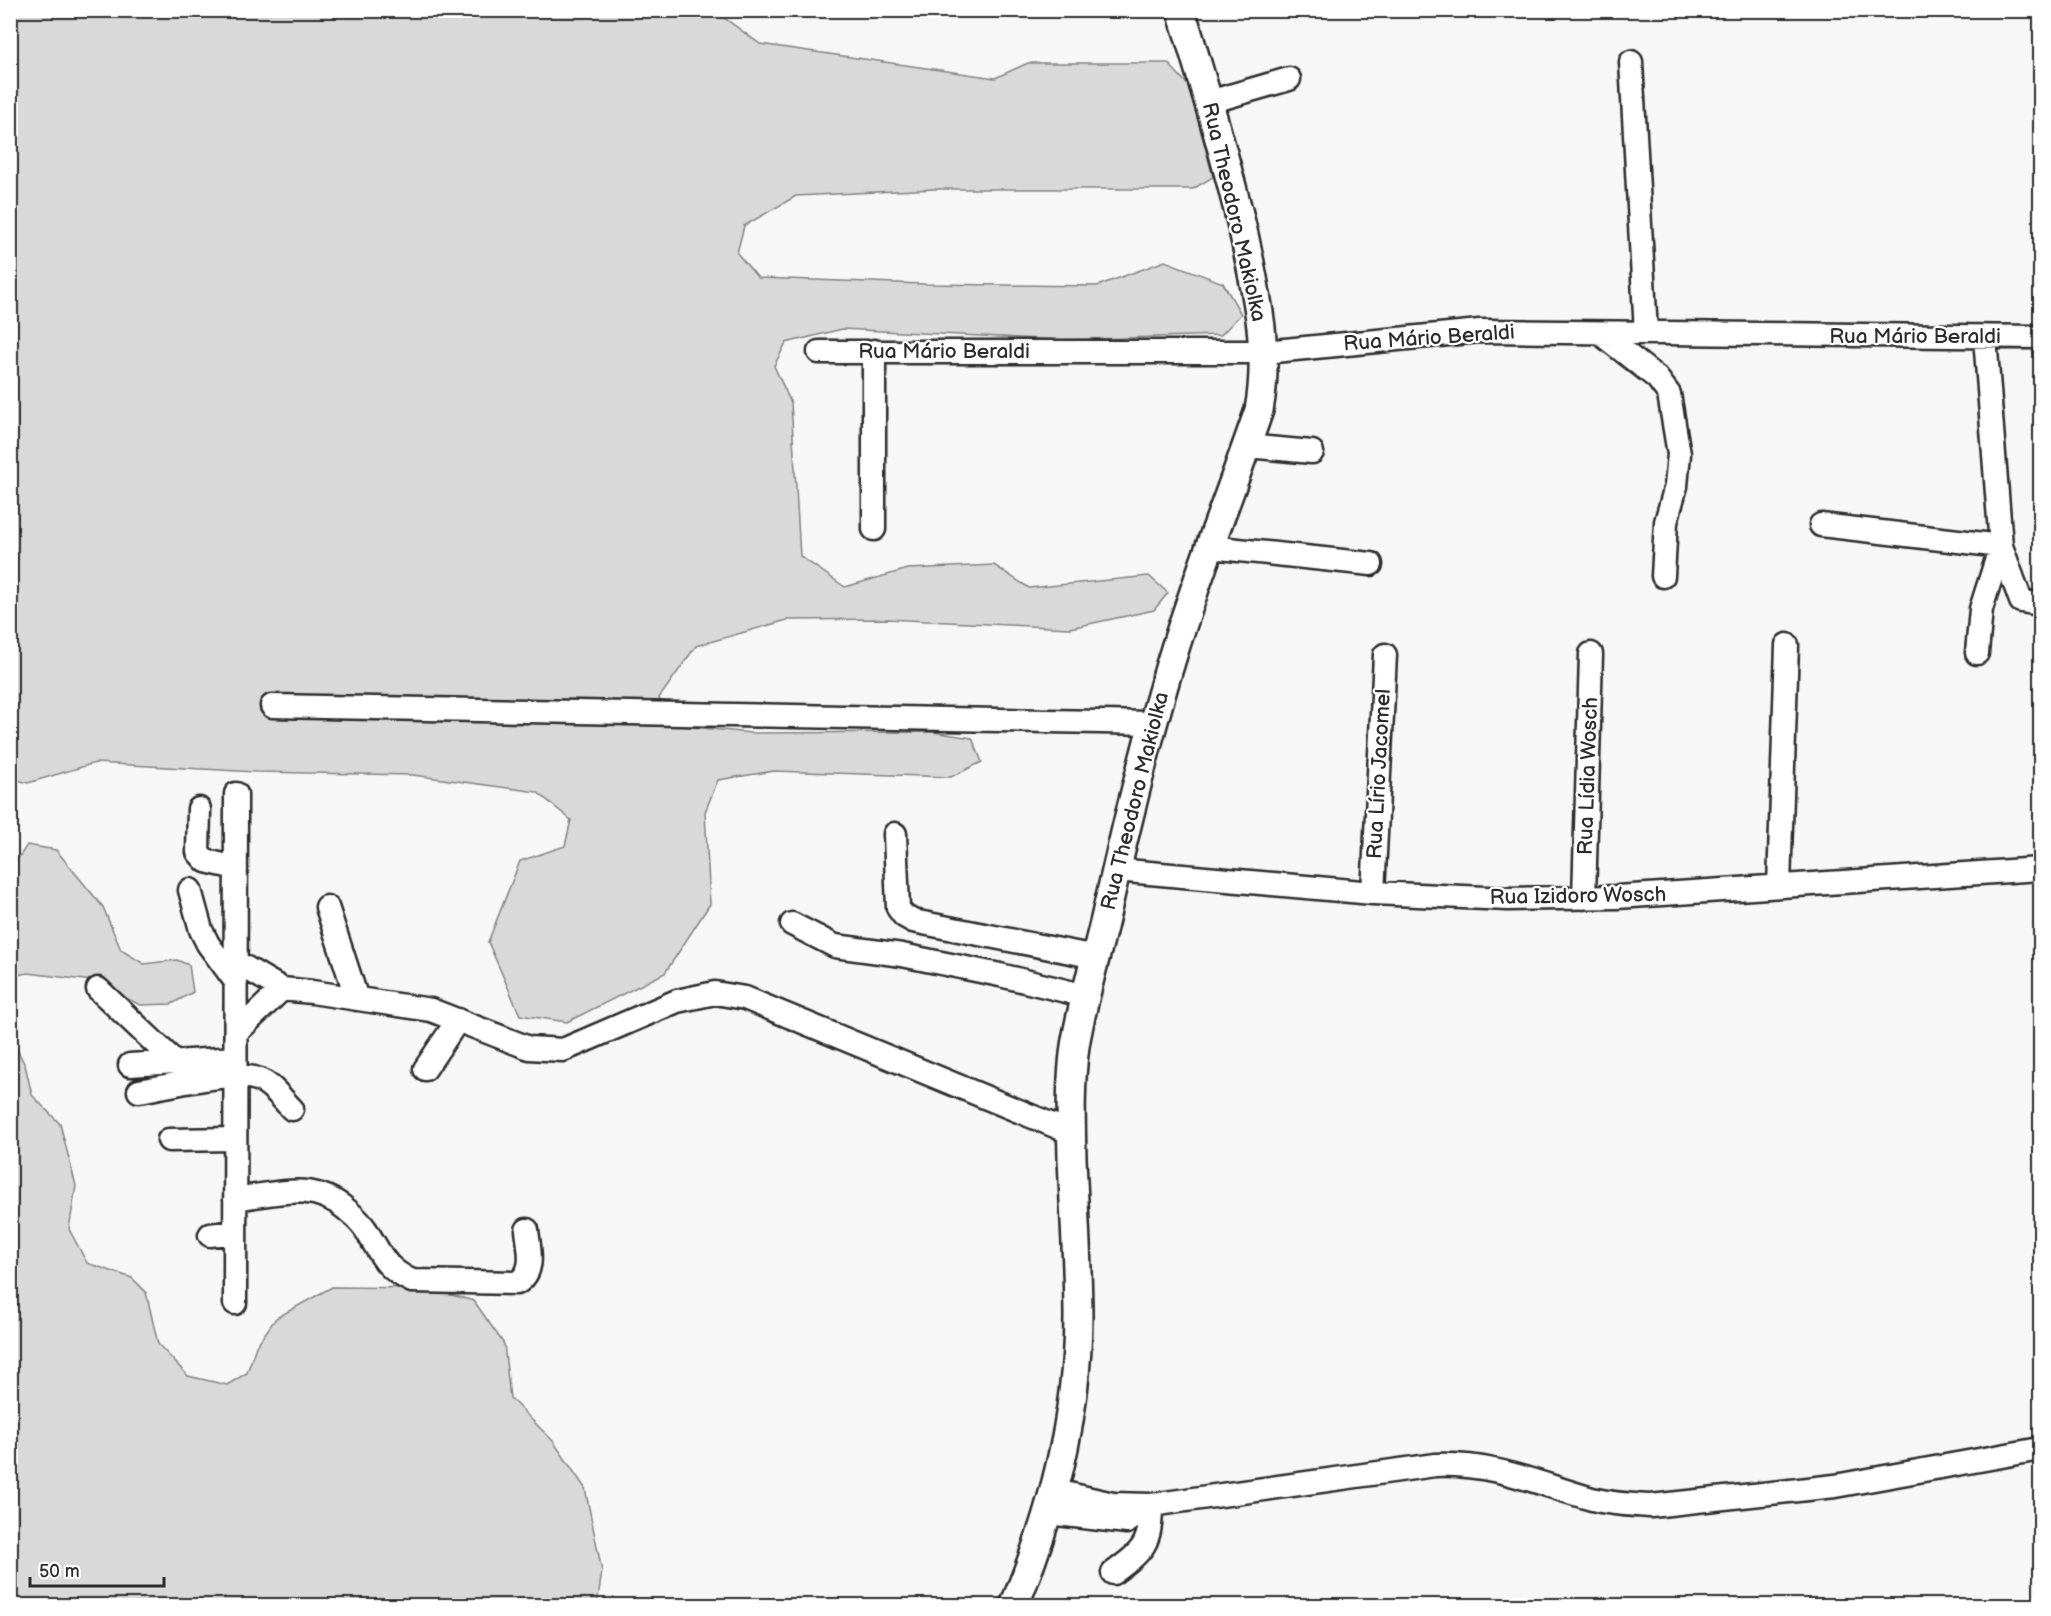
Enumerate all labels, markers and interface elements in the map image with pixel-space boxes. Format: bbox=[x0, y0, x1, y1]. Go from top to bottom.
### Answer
street label: Rua Theodoro Makiolka bbox=[1197, 100, 1271, 324]
street label: Rua Mário Beraldi bbox=[1343, 320, 1515, 356]
street label: Rua Mário Beraldi bbox=[1829, 324, 2001, 349]
street label: Rua Mário Beraldi bbox=[858, 339, 1030, 364]
street label: Rua Lírio Jacomel bbox=[1362, 688, 1396, 860]
street label: Rua Theodoro Makiolka bbox=[1096, 689, 1174, 913]
street label: Rua Lídia Wosch bbox=[1573, 697, 1603, 855]
street label: Rua Izidoro Wosch bbox=[1489, 882, 1667, 910]
scale bar bbox=[30, 1550, 164, 1588]
text: 50 m bbox=[39, 1561, 80, 1582]

